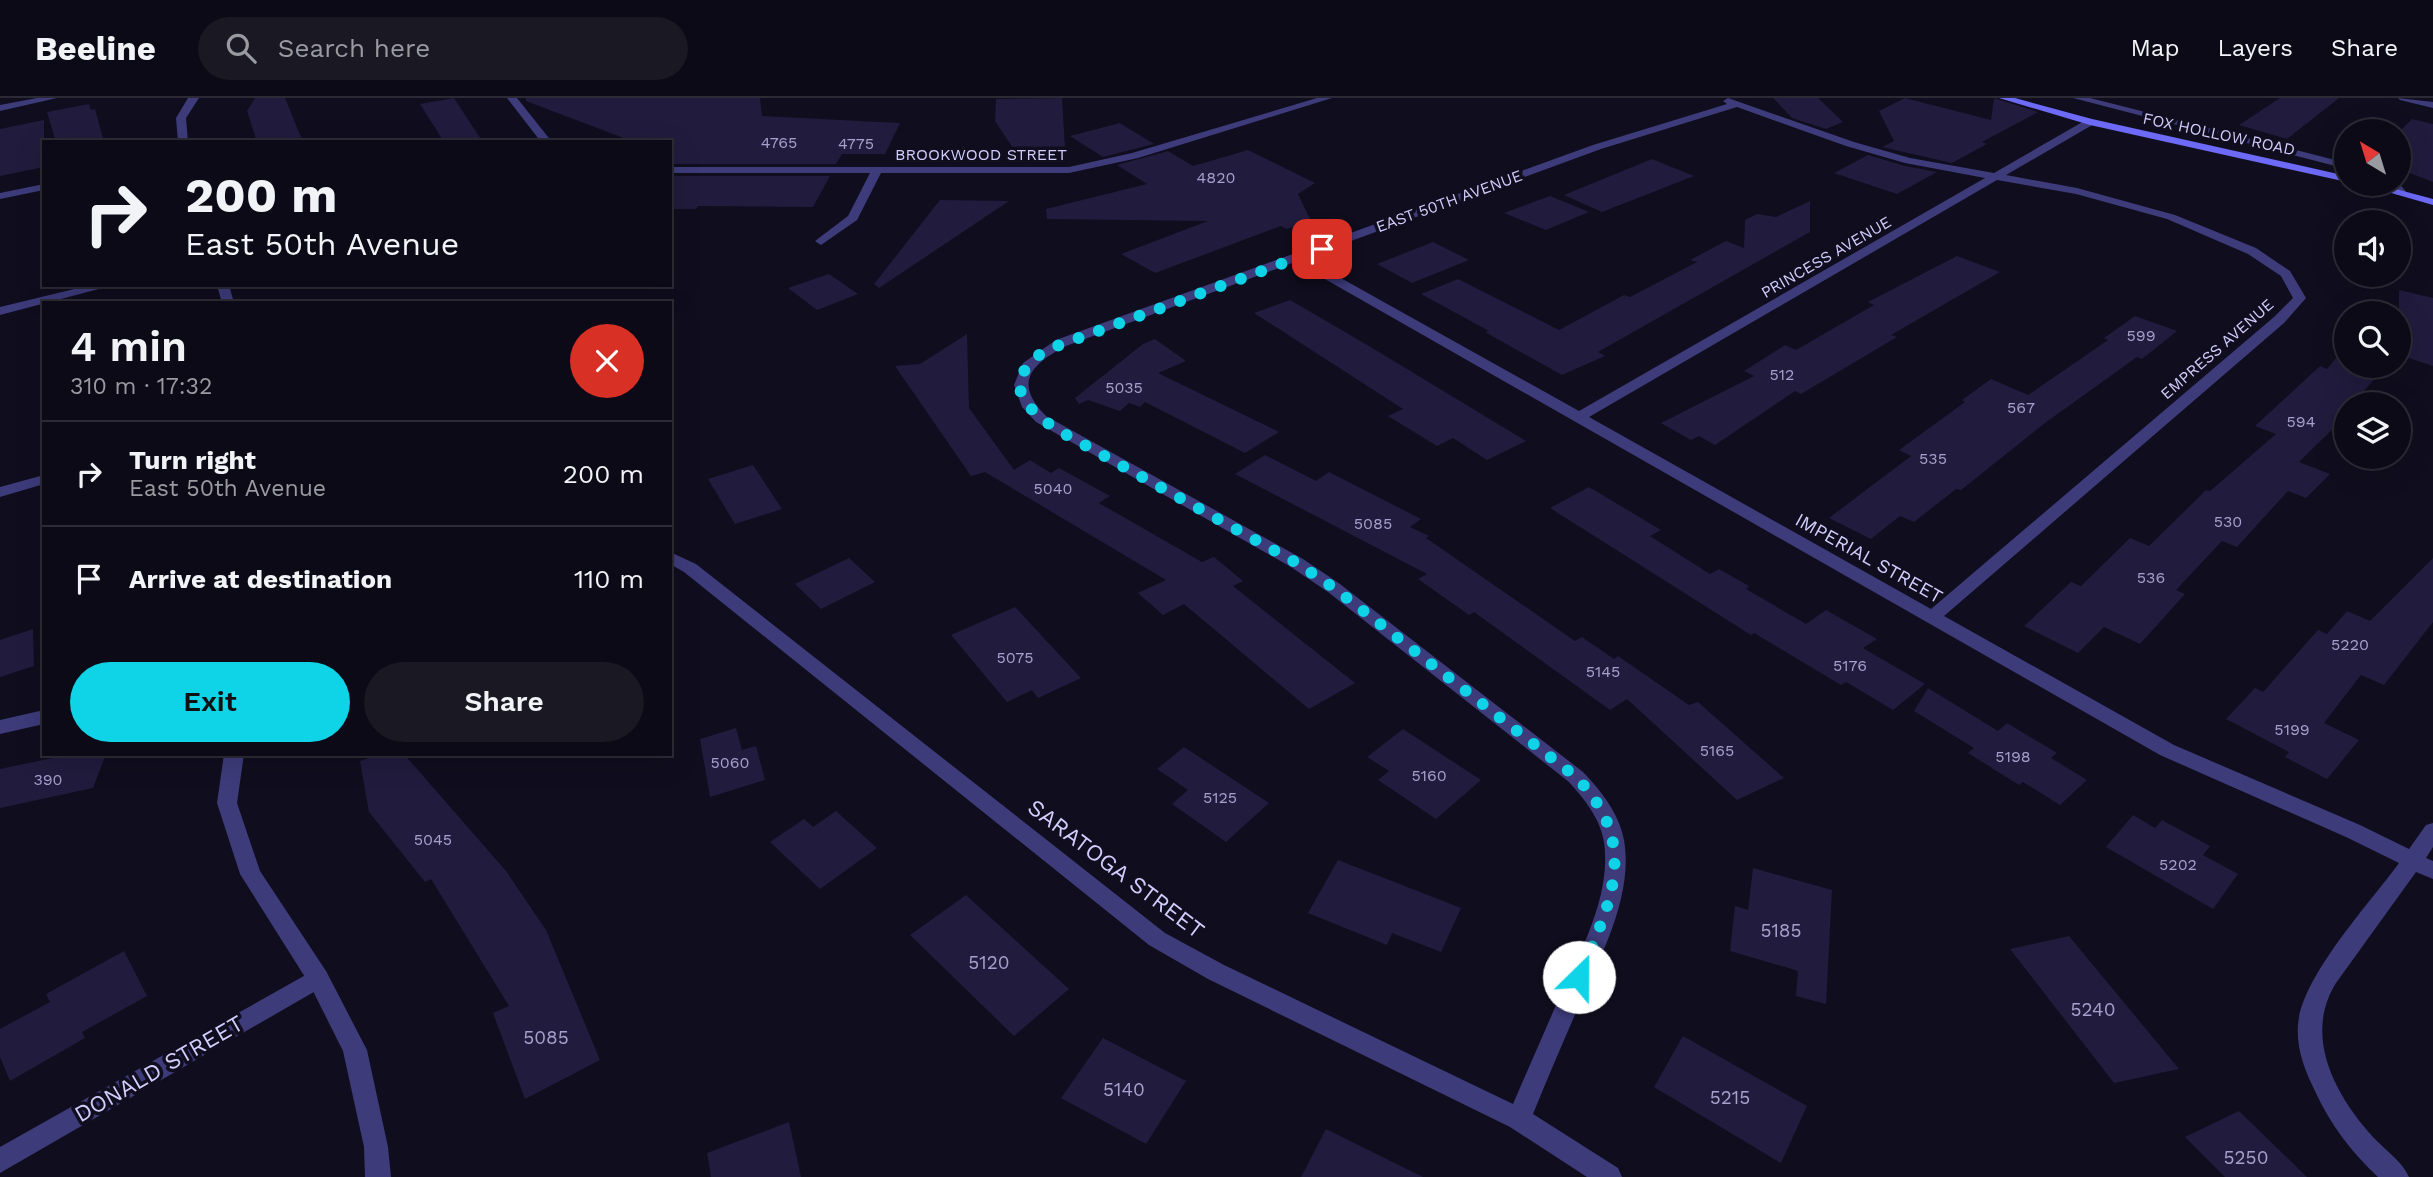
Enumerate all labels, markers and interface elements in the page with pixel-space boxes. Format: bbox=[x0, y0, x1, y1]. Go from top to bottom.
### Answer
search box bbox=[198, 17, 688, 80]
text: Beeline bbox=[35, 29, 156, 68]
icon: search bbox=[222, 29, 260, 67]
text: Search here bbox=[278, 33, 430, 63]
text: Map bbox=[2131, 34, 2179, 62]
text: Layers bbox=[2217, 34, 2293, 62]
text: Share bbox=[2331, 34, 2398, 62]
street label: FOX HOLLOW ROAD bbox=[2141, 109, 2297, 159]
north arrow bbox=[2334, 119, 2412, 196]
map controls bbox=[2334, 119, 2411, 469]
house number: 4765 bbox=[761, 133, 797, 152]
house number: 4775 bbox=[838, 134, 874, 153]
street label: BROOKWOOD STREET bbox=[895, 145, 1067, 164]
text: 200 m bbox=[185, 166, 337, 224]
street label: EAST 50TH AVENUE bbox=[1373, 166, 1525, 236]
icon: right bbox=[70, 168, 161, 259]
house number: 4820 bbox=[1197, 168, 1235, 187]
button: sound bbox=[2334, 210, 2411, 287]
street label: PRINCESS AVENUE bbox=[1758, 212, 1894, 302]
pin bbox=[1292, 219, 1352, 279]
text: East 50th Avenue bbox=[185, 225, 459, 263]
icon: arrive bbox=[1303, 230, 1341, 268]
street label: EMPRESS AVENUE bbox=[2157, 295, 2277, 403]
button: search bbox=[2334, 301, 2411, 378]
text: 4 min bbox=[70, 322, 187, 371]
button: close bbox=[570, 324, 644, 398]
house number: 599 bbox=[2126, 326, 2156, 345]
house number: 512 bbox=[1770, 365, 1794, 384]
text: 310 m · 17:32 bbox=[70, 373, 212, 400]
house number: 5035 bbox=[1105, 378, 1143, 397]
button: layers bbox=[2334, 392, 2411, 469]
house number: 567 bbox=[2007, 398, 2035, 417]
house number: 594 bbox=[2287, 412, 2316, 431]
text: Turn right bbox=[129, 445, 256, 475]
house number: 535 bbox=[1919, 449, 1947, 468]
icon: right bbox=[70, 455, 108, 493]
text: 200 m bbox=[563, 459, 644, 489]
text: East 50th Avenue bbox=[129, 475, 326, 502]
house number: 5040 bbox=[1034, 479, 1073, 498]
street label: IMPERIAL STREET bbox=[1791, 508, 1947, 608]
house number: 530 bbox=[2214, 512, 2242, 531]
house number: 5085 bbox=[1354, 514, 1392, 533]
icon: arrive bbox=[70, 560, 108, 598]
text: Arrive at destination bbox=[129, 564, 392, 594]
text: 110 m bbox=[574, 564, 644, 594]
house number: 536 bbox=[2137, 568, 2165, 587]
house number: 5220 bbox=[2331, 635, 2369, 654]
house number: 5075 bbox=[996, 648, 1034, 667]
house number: 5176 bbox=[1833, 656, 1867, 675]
button: Exit bbox=[70, 662, 350, 742]
button: Share bbox=[364, 662, 644, 742]
house number: 5145 bbox=[1586, 662, 1620, 681]
house number: 5199 bbox=[2274, 720, 2310, 739]
house number: 5165 bbox=[1700, 741, 1734, 760]
house number: 5198 bbox=[1995, 747, 2031, 766]
house number: 5060 bbox=[711, 753, 749, 772]
house number: 5160 bbox=[1411, 766, 1447, 785]
house number: 390 bbox=[33, 770, 63, 789]
house number: 5125 bbox=[1203, 788, 1237, 807]
street label: SARATOGA STREET bbox=[1022, 794, 1210, 944]
house number: 5045 bbox=[414, 830, 452, 849]
house number: 5202 bbox=[2159, 855, 2197, 874]
house number: 5185 bbox=[1760, 919, 1802, 942]
position arrow bbox=[1542, 940, 1616, 1014]
house number: 5120 bbox=[968, 951, 1010, 974]
house number: 5240 bbox=[2071, 998, 2116, 1021]
street label: DONALD STREET bbox=[70, 1010, 248, 1128]
house number: 5085 bbox=[523, 1026, 569, 1049]
house number: 5140 bbox=[1103, 1078, 1145, 1101]
house number: 5215 bbox=[1710, 1086, 1750, 1109]
house number: 5250 bbox=[2223, 1146, 2269, 1169]

